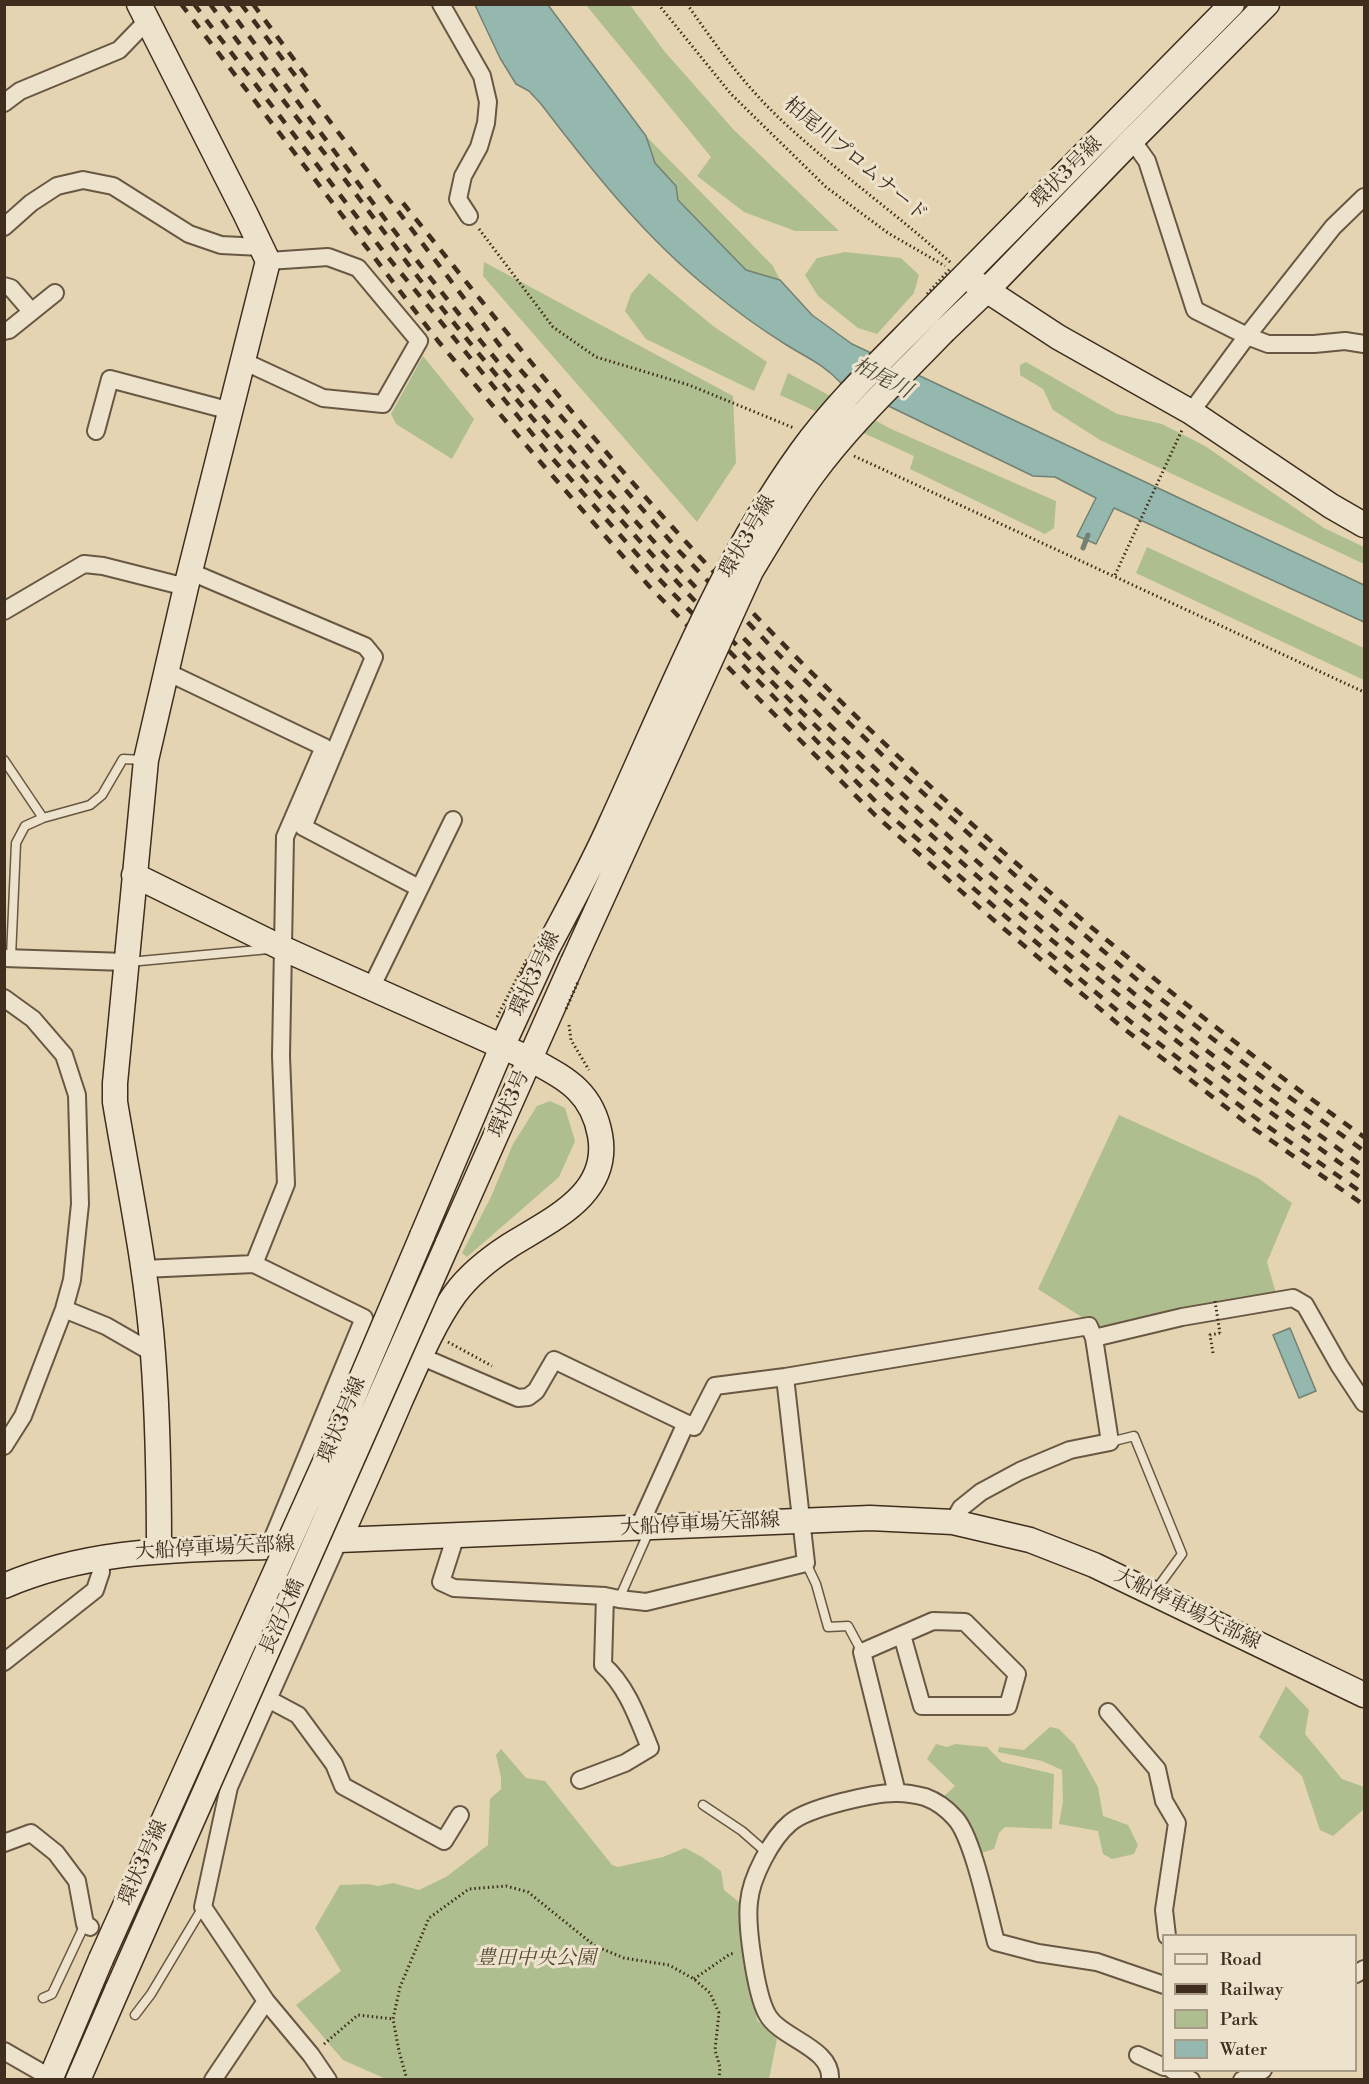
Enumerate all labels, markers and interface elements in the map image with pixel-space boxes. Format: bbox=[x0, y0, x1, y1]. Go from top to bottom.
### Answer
street label: 柏尾川プロムナード bbox=[778, 93, 932, 227]
street label: 環状3号線 bbox=[1026, 132, 1108, 214]
water label: 柏尾川 bbox=[848, 353, 916, 405]
street label: 環状3号線 bbox=[715, 492, 781, 582]
street label: 環状3号線 bbox=[506, 928, 566, 1020]
street label: 環状3号 bbox=[485, 1067, 535, 1141]
street label: 環状3号線 bbox=[314, 1373, 372, 1467]
street label: 大船停車場矢部線 bbox=[619, 1509, 781, 1541]
street label: 大船停車場矢部線 bbox=[134, 1533, 296, 1565]
street label: 大船停車場矢部線 bbox=[1110, 1564, 1264, 1656]
street label: 長沼大橋 bbox=[256, 1576, 310, 1658]
street label: 環状3号線 bbox=[115, 1817, 173, 1909]
legend bbox=[1162, 1934, 1357, 2072]
park label: 豊田中央公園 bbox=[476, 1947, 596, 1971]
text: Road bbox=[1220, 1948, 1262, 1971]
text: Railway bbox=[1220, 1978, 1283, 2001]
text: Park bbox=[1220, 2008, 1257, 2031]
text: Water bbox=[1220, 2038, 1267, 2061]

